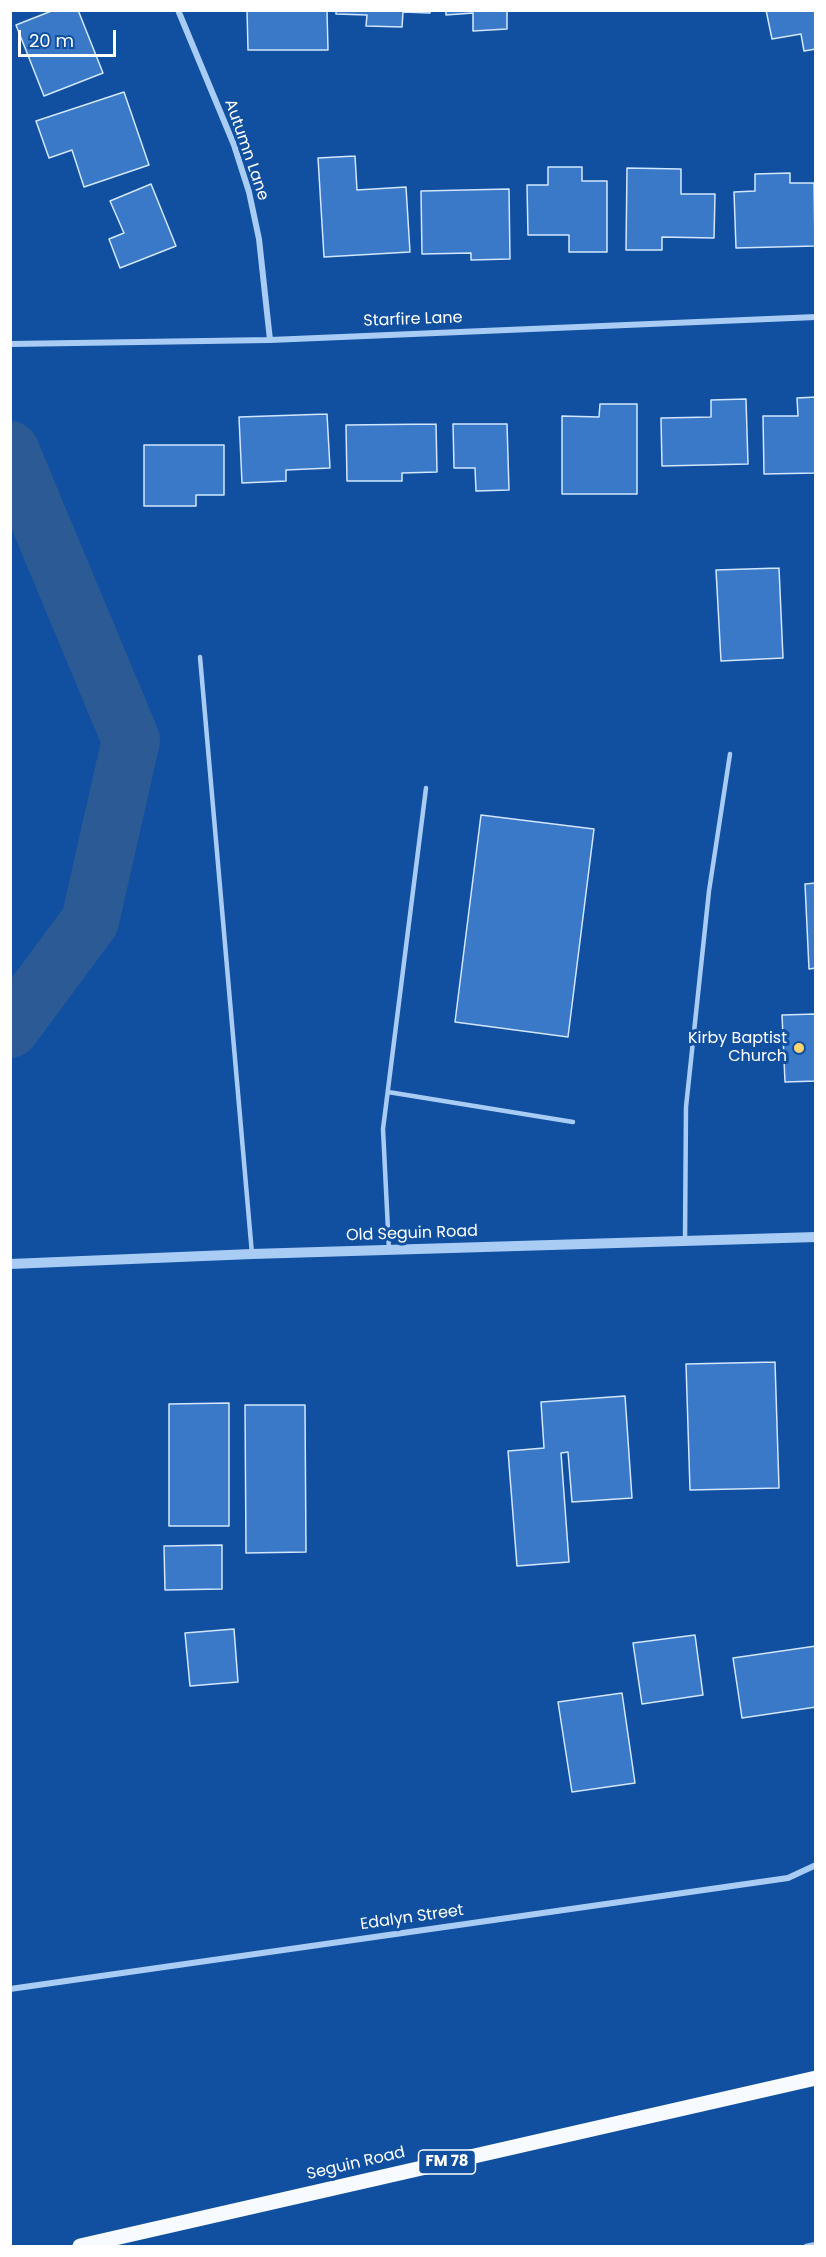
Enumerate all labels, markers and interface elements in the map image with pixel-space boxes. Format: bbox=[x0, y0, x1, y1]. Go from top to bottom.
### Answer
scale bar bbox=[21, 18, 118, 56]
text: 20 m bbox=[29, 28, 74, 53]
street label: Autumn Lane bbox=[220, 97, 272, 203]
street label: Starfire Lane bbox=[363, 309, 463, 331]
place label: Kirby Baptist Church bbox=[688, 1029, 787, 1067]
marker: Kirby Baptist Church bbox=[792, 1041, 806, 1055]
street label: Old Seguin Road bbox=[346, 1222, 478, 1246]
street label: Edalyn Street bbox=[359, 1901, 465, 1935]
street label: Seguin Road bbox=[305, 2143, 407, 2185]
road number: FM 78 bbox=[418, 2150, 476, 2174]

